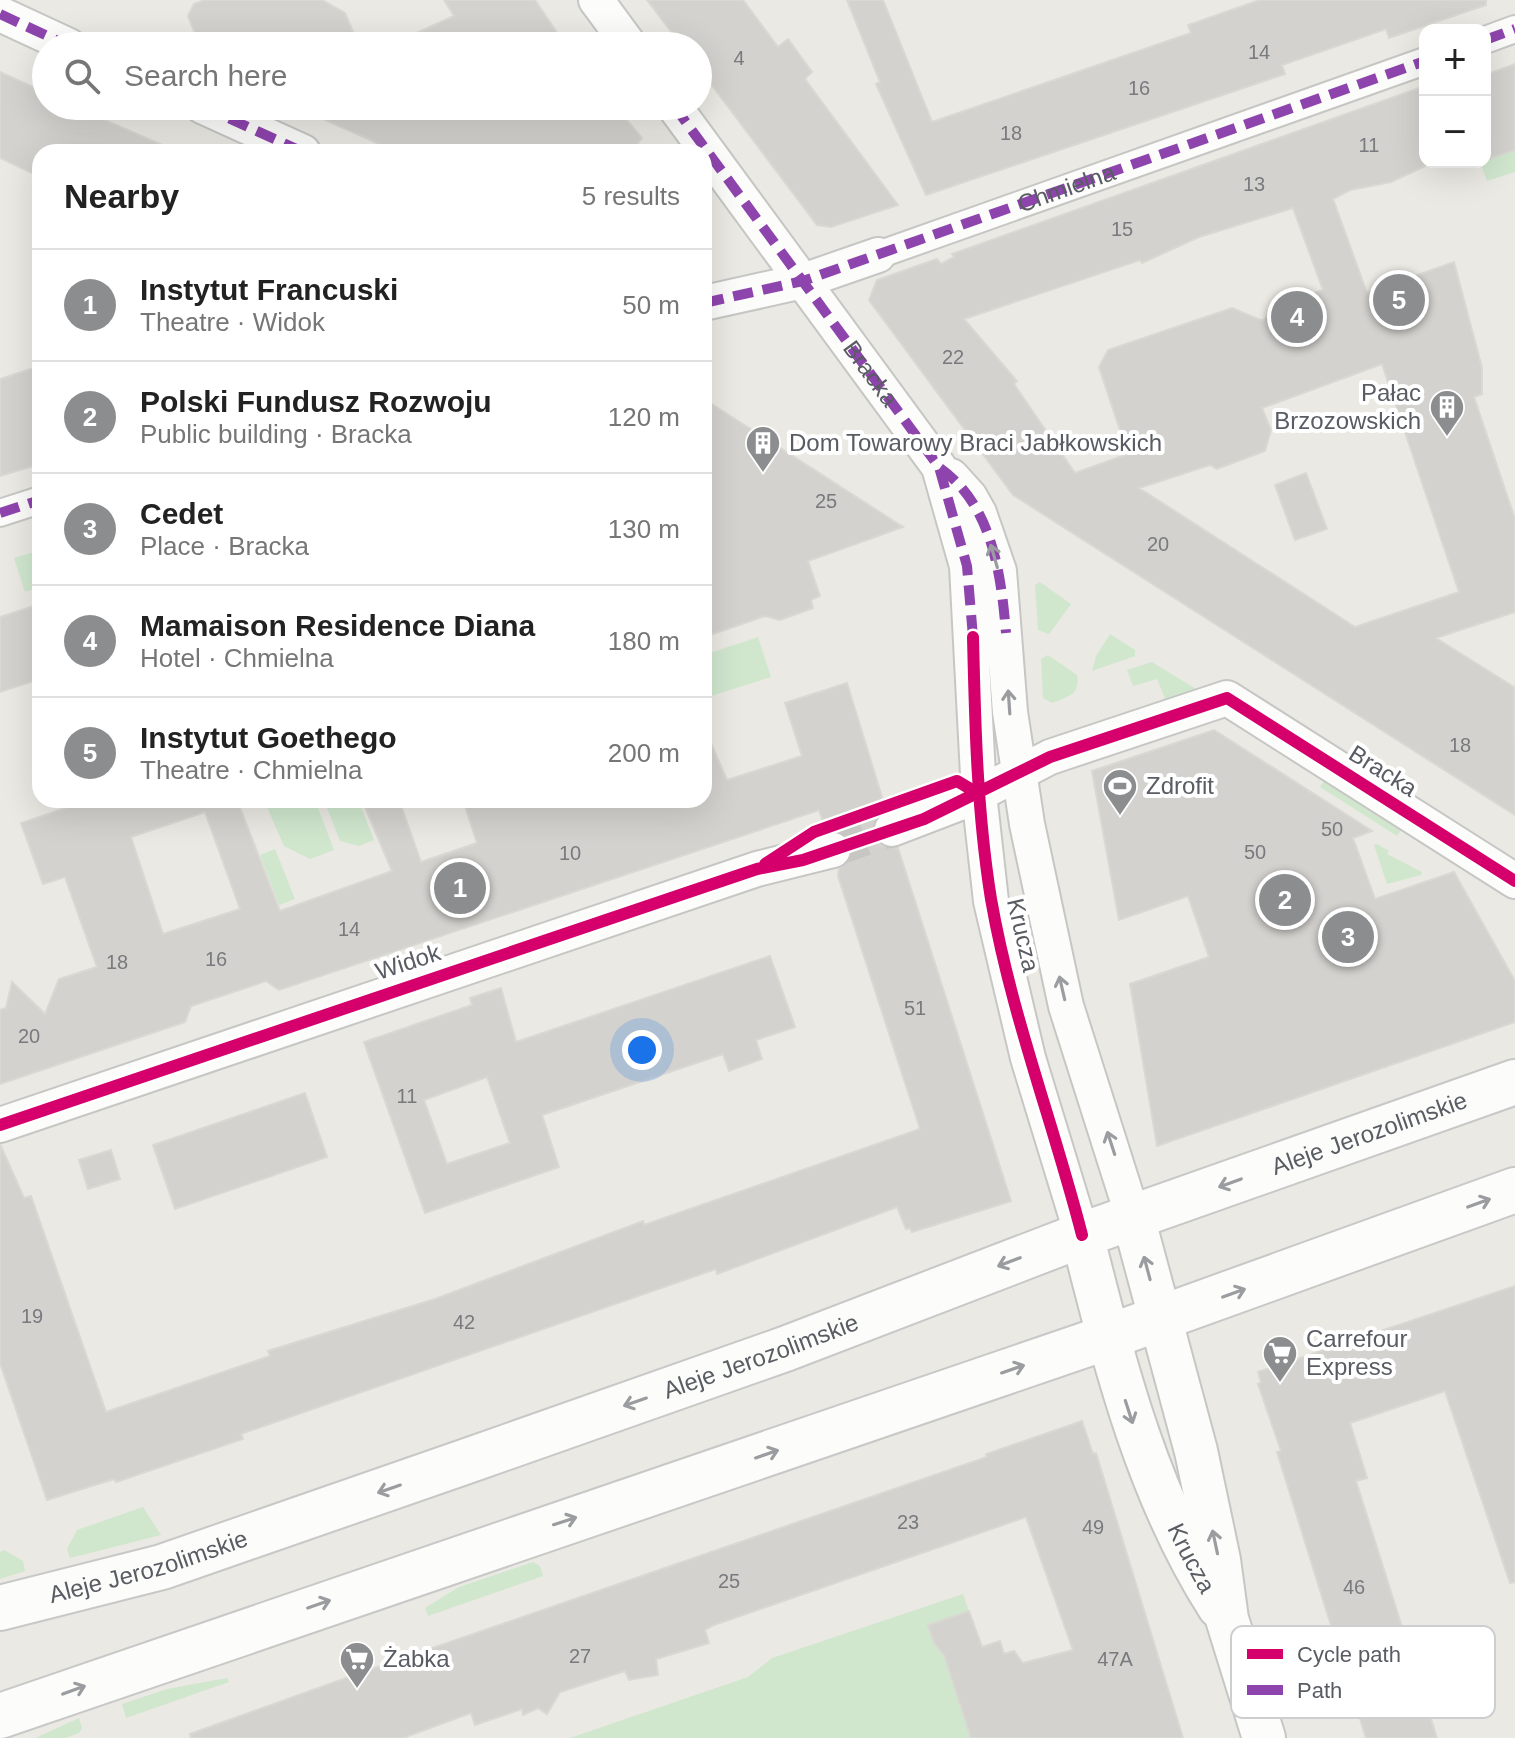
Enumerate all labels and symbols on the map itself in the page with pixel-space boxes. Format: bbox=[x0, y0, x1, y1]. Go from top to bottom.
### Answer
house number: 14 bbox=[1248, 41, 1270, 63]
house number: 4 bbox=[733, 47, 745, 69]
house number: 16 bbox=[1128, 77, 1150, 99]
house number: 18 bbox=[1000, 122, 1022, 144]
house number: 11 bbox=[1359, 134, 1379, 156]
street label: Chmielna bbox=[1014, 158, 1119, 217]
house number: 13 bbox=[1243, 173, 1265, 195]
house number: 15 bbox=[1111, 218, 1133, 240]
pin: 5 bbox=[1373, 270, 1425, 330]
pin: 4 bbox=[1271, 287, 1323, 347]
street label: Bracka bbox=[838, 335, 904, 412]
house number: 22 bbox=[942, 346, 964, 368]
place label: Pałac Brzozowskich bbox=[1274, 379, 1421, 434]
building icon: Pałac Brzozowskich bbox=[1428, 388, 1466, 438]
building icon: Dom Towarowy Braci Jabłkowskich bbox=[744, 424, 782, 474]
place label: Dom Towarowy Braci Jabłkowskich bbox=[789, 429, 1162, 456]
house number: 25 bbox=[815, 490, 837, 512]
house number: 20 bbox=[1147, 533, 1169, 555]
one-way arrow bbox=[986, 543, 1001, 569]
one-way arrow bbox=[1001, 690, 1016, 716]
house number: 18 bbox=[1449, 734, 1471, 756]
street label: Bracka bbox=[1344, 739, 1423, 802]
sports icon: Zdrofit bbox=[1101, 767, 1139, 817]
place label: Zdrofit bbox=[1146, 772, 1214, 799]
house number: 50 bbox=[1321, 818, 1343, 840]
house number: 50 bbox=[1244, 841, 1266, 863]
house number: 10 bbox=[559, 842, 581, 864]
pin: 1 bbox=[434, 858, 486, 918]
pin: 2 bbox=[1259, 870, 1311, 930]
street label: Krucza bbox=[1002, 895, 1045, 975]
pin: 3 bbox=[1322, 907, 1374, 967]
house number: 14 bbox=[338, 918, 360, 940]
street label: Widok bbox=[372, 938, 445, 985]
house number: 16 bbox=[205, 948, 227, 970]
house number: 18 bbox=[106, 951, 128, 973]
one-way arrow bbox=[1054, 976, 1069, 1002]
house number: 51 bbox=[904, 997, 926, 1019]
house number: 20 bbox=[18, 1025, 40, 1047]
your location bbox=[622, 1030, 662, 1070]
house number: 11 bbox=[397, 1085, 417, 1107]
street label: Aleje Jerozolimskie bbox=[1268, 1086, 1471, 1180]
one-way arrow bbox=[1102, 1130, 1117, 1155]
one-way arrow bbox=[1218, 1177, 1243, 1191]
one-way arrow bbox=[1466, 1195, 1490, 1209]
one-way arrow bbox=[1138, 1255, 1153, 1281]
one-way arrow bbox=[997, 1256, 1022, 1270]
one-way arrow bbox=[1222, 1284, 1247, 1299]
house number: 19 bbox=[21, 1305, 43, 1327]
street label: Aleje Jerozolimskie bbox=[660, 1308, 862, 1404]
house number: 42 bbox=[453, 1311, 475, 1333]
place label: Carrefour Express bbox=[1306, 1325, 1407, 1380]
supermarket icon: Carrefour Express bbox=[1261, 1334, 1299, 1384]
one-way arrow bbox=[1000, 1361, 1025, 1376]
one-way arrow bbox=[622, 1396, 647, 1411]
one-way arrow bbox=[1123, 1399, 1138, 1424]
one-way arrow bbox=[754, 1445, 779, 1460]
one-way arrow bbox=[377, 1482, 402, 1497]
house number: 23 bbox=[897, 1511, 919, 1533]
one-way arrow bbox=[553, 1513, 578, 1528]
house number: 49 bbox=[1082, 1516, 1104, 1538]
street label: Krucza bbox=[1162, 1519, 1221, 1598]
street label: Aleje Jerozolimskie bbox=[46, 1524, 251, 1608]
one-way arrow bbox=[1207, 1530, 1222, 1555]
house number: 25 bbox=[718, 1570, 740, 1592]
house number: 46 bbox=[1343, 1576, 1365, 1598]
one-way arrow bbox=[306, 1596, 331, 1611]
legend bbox=[1231, 1626, 1495, 1718]
supermarket icon: Żabka bbox=[338, 1640, 376, 1690]
text: Cycle path bbox=[1297, 1642, 1401, 1667]
place label: Żabka bbox=[383, 1645, 450, 1672]
house number: 27 bbox=[569, 1645, 591, 1667]
house number: 47A bbox=[1097, 1648, 1133, 1670]
text: Path bbox=[1297, 1678, 1342, 1703]
one-way arrow bbox=[61, 1682, 86, 1696]

